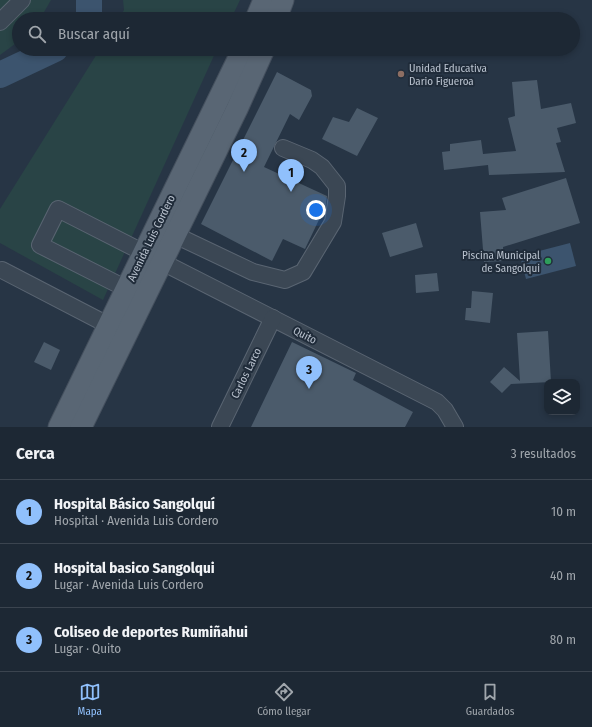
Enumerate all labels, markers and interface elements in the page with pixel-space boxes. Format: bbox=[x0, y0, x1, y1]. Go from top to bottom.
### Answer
search box bbox=[12, 12, 580, 56]
icon: search bbox=[26, 23, 48, 45]
text: Buscar aquí bbox=[58, 25, 130, 43]
place label: Unidad Educativa Dario Figueroa bbox=[409, 62, 487, 88]
marker: Unidad Educativa Dario Figueroa bbox=[396, 69, 406, 79]
pin: 2 bbox=[231, 139, 257, 172]
pin: 1 bbox=[278, 159, 304, 192]
street label: Avenida Luis Cordero bbox=[125, 193, 178, 283]
your location bbox=[306, 200, 326, 220]
place label: Piscina Municipal de Sangolqui bbox=[462, 249, 540, 275]
marker: Piscina Municipal de Sangolqui bbox=[543, 256, 553, 266]
street label: Quito bbox=[291, 324, 319, 347]
street label: Carlos Larco bbox=[229, 346, 264, 401]
pin: 3 bbox=[296, 356, 322, 389]
map controls bbox=[544, 379, 580, 415]
button: layers bbox=[544, 379, 580, 415]
text: Cerca bbox=[16, 443, 55, 464]
text: 3 resultados bbox=[511, 446, 576, 461]
text: Hospital Básico Sangolquí bbox=[54, 495, 215, 513]
text: 1 bbox=[26, 504, 32, 519]
text: 10 m bbox=[551, 504, 576, 519]
text: Hospital · Avenida Luis Cordero bbox=[54, 513, 219, 528]
text: Hospital basico Sangolqui bbox=[54, 559, 215, 577]
text: 2 bbox=[26, 568, 32, 583]
text: 40 m bbox=[550, 568, 576, 583]
text: Lugar · Avenida Luis Cordero bbox=[54, 577, 204, 592]
text: Coliseo de deportes Rumiñahui bbox=[54, 623, 248, 641]
text: 3 bbox=[26, 632, 32, 647]
text: 80 m bbox=[550, 632, 576, 647]
text: Lugar · Quito bbox=[54, 641, 121, 656]
tab: Mapa bbox=[78, 681, 102, 718]
tab: Cómo llegar bbox=[257, 681, 311, 718]
tab: Guardados bbox=[466, 681, 514, 718]

